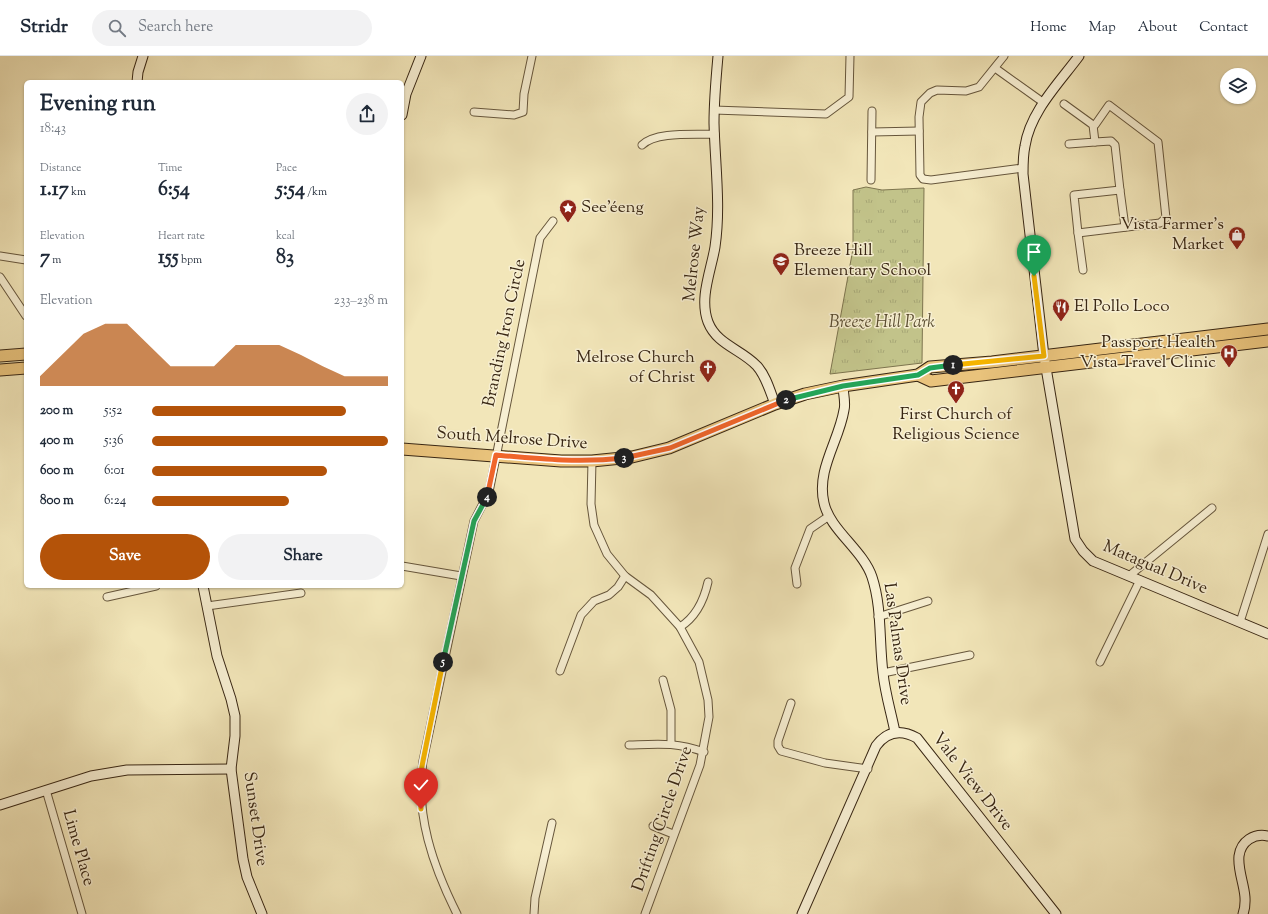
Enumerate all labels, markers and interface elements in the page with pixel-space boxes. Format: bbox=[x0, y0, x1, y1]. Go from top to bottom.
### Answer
search box bbox=[92, 10, 372, 46]
text: Stridr bbox=[20, 14, 68, 41]
icon: search bbox=[106, 17, 128, 39]
text: Search here bbox=[138, 17, 213, 38]
text: Home bbox=[1030, 18, 1067, 38]
text: Map bbox=[1089, 18, 1116, 38]
text: About bbox=[1138, 18, 1177, 38]
text: Contact bbox=[1199, 18, 1248, 38]
map controls bbox=[1220, 68, 1256, 104]
button: layers bbox=[1220, 68, 1256, 104]
text: Evening run bbox=[40, 89, 156, 121]
button: share bbox=[346, 93, 388, 135]
text: 18:43 bbox=[40, 120, 66, 138]
text: Distance bbox=[40, 160, 81, 176]
text: Time bbox=[158, 160, 182, 176]
text: Pace bbox=[276, 160, 297, 176]
text: 1.17 bbox=[40, 176, 69, 205]
text: 6:54 bbox=[158, 176, 190, 205]
text: 5:54 bbox=[276, 176, 305, 205]
text: km bbox=[69, 184, 86, 200]
text: /km bbox=[305, 184, 327, 200]
place label: See'éeng bbox=[581, 196, 644, 220]
place icon: See'éeng bbox=[558, 198, 578, 223]
street label: Melrose Way bbox=[678, 205, 712, 303]
place label: Vista Farmer's Market bbox=[1121, 213, 1224, 257]
shop icon: Vista Farmer's Market bbox=[1227, 225, 1247, 250]
text: Elevation bbox=[40, 228, 85, 244]
text: Heart rate bbox=[158, 228, 205, 244]
text: kcal bbox=[276, 228, 295, 244]
pin bbox=[1017, 235, 1051, 276]
place label: Breeze Hill Elementary School bbox=[794, 239, 931, 283]
icon: arrive bbox=[1023, 241, 1045, 263]
text: 7 bbox=[40, 244, 50, 273]
text: 155 bbox=[158, 244, 179, 273]
text: 83 bbox=[276, 244, 294, 273]
school or university icon: Breeze Hill Elementary School bbox=[771, 251, 791, 276]
text: m bbox=[50, 252, 61, 268]
text: bpm bbox=[179, 252, 202, 268]
street label: Branding Iron Circle bbox=[478, 257, 532, 409]
text: Elevation bbox=[40, 292, 93, 310]
text: 233–238 m bbox=[334, 292, 388, 310]
place label: El Pollo Loco bbox=[1074, 295, 1169, 319]
restaurant icon: El Pollo Loco bbox=[1051, 297, 1071, 322]
park label: Breeze Hill Park bbox=[829, 311, 935, 335]
place label: Passport Health Vista Travel Clinic bbox=[1080, 331, 1216, 375]
hospital icon: Passport Health Vista Travel Clinic bbox=[1219, 343, 1239, 368]
place label: Melrose Church of Christ bbox=[576, 346, 695, 390]
pin: 1 bbox=[943, 355, 963, 375]
text: 1 bbox=[951, 357, 955, 373]
church icon: Melrose Church of Christ bbox=[698, 358, 718, 383]
church icon: First Church of Religious Science bbox=[946, 379, 966, 404]
pin: 2 bbox=[776, 390, 796, 410]
text: 2 bbox=[783, 392, 789, 408]
text: 200 m bbox=[40, 402, 73, 420]
text: 5:52 bbox=[104, 402, 122, 420]
place label: First Church of Religious Science bbox=[892, 403, 1020, 447]
street label: South Melrose Drive bbox=[436, 422, 588, 456]
text: 400 m bbox=[40, 432, 74, 450]
text: 5:36 bbox=[104, 432, 123, 450]
pin: 3 bbox=[614, 448, 634, 468]
text: 3 bbox=[622, 450, 626, 466]
text: 600 m bbox=[40, 462, 74, 480]
text: 6:01 bbox=[104, 462, 125, 480]
pin: 4 bbox=[477, 487, 497, 507]
text: 4 bbox=[484, 489, 490, 505]
text: 800 m bbox=[40, 492, 74, 510]
text: 6:24 bbox=[104, 492, 126, 510]
button: Save bbox=[40, 534, 210, 580]
button: Share bbox=[218, 534, 388, 580]
street label: Matagual Drive bbox=[1099, 535, 1211, 601]
street label: Las Palmas Drive bbox=[877, 581, 917, 707]
pin: 5 bbox=[433, 652, 453, 672]
text: 5 bbox=[441, 654, 445, 670]
street label: Vale View Drive bbox=[926, 728, 1018, 836]
street label: Drifting Circle Drive bbox=[627, 743, 699, 895]
pin bbox=[404, 768, 438, 809]
street label: Sunset Drive bbox=[237, 770, 273, 868]
icon: check bbox=[410, 774, 432, 796]
street label: Lime Place bbox=[56, 807, 100, 889]

